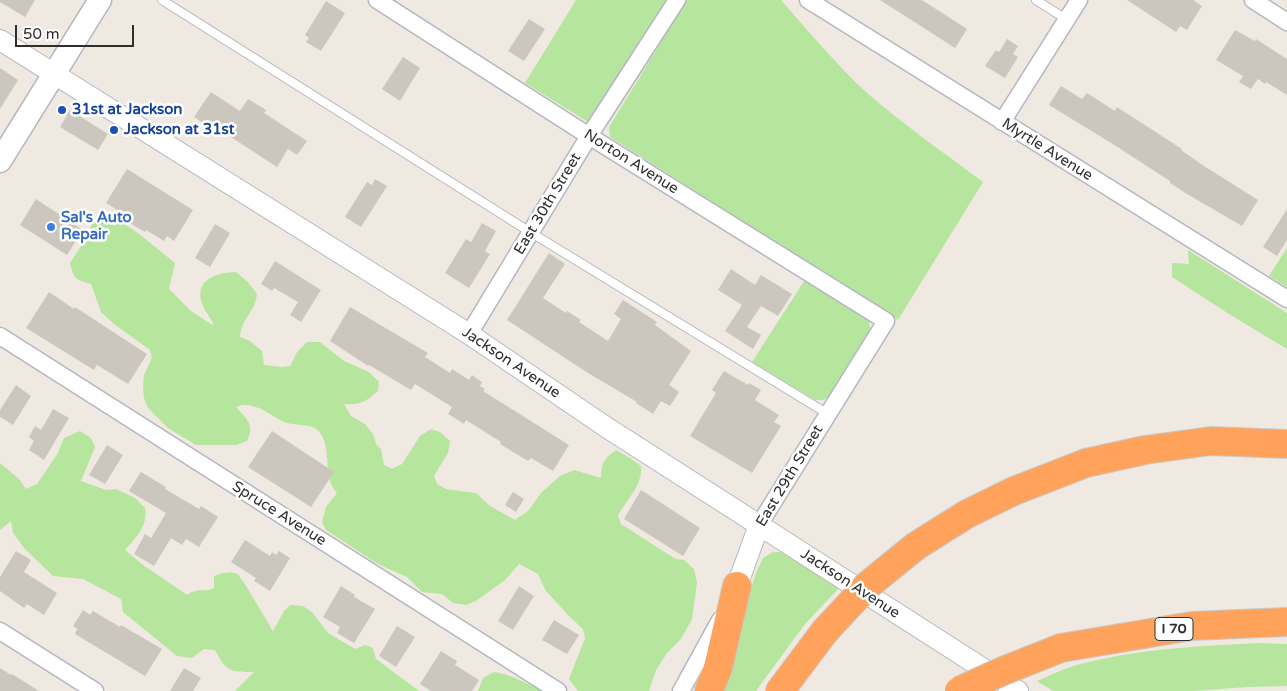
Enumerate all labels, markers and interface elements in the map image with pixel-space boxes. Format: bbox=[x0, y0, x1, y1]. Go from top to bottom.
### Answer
scale bar bbox=[18, 15, 136, 47]
text: 50 m bbox=[23, 25, 60, 43]
place label: 31st at Jackson bbox=[72, 101, 182, 119]
marker: 31st at Jackson bbox=[56, 104, 68, 116]
street label: Myrtle Avenue bbox=[998, 115, 1096, 185]
place label: Jackson at 31st bbox=[124, 121, 234, 139]
marker: Jackson at 31st bbox=[108, 124, 120, 136]
street label: Norton Avenue bbox=[580, 126, 682, 198]
street label: East 30th Street bbox=[511, 150, 585, 258]
place label: Sal's Auto Repair bbox=[61, 209, 132, 244]
marker: Sal's Auto Repair bbox=[45, 221, 57, 233]
street label: Jackson Avenue bbox=[458, 324, 564, 402]
street label: East 29th Street bbox=[753, 422, 827, 530]
street label: Spruce Avenue bbox=[229, 478, 329, 550]
street label: Jackson Avenue bbox=[797, 545, 903, 623]
road number: I 70 bbox=[1155, 618, 1193, 640]

